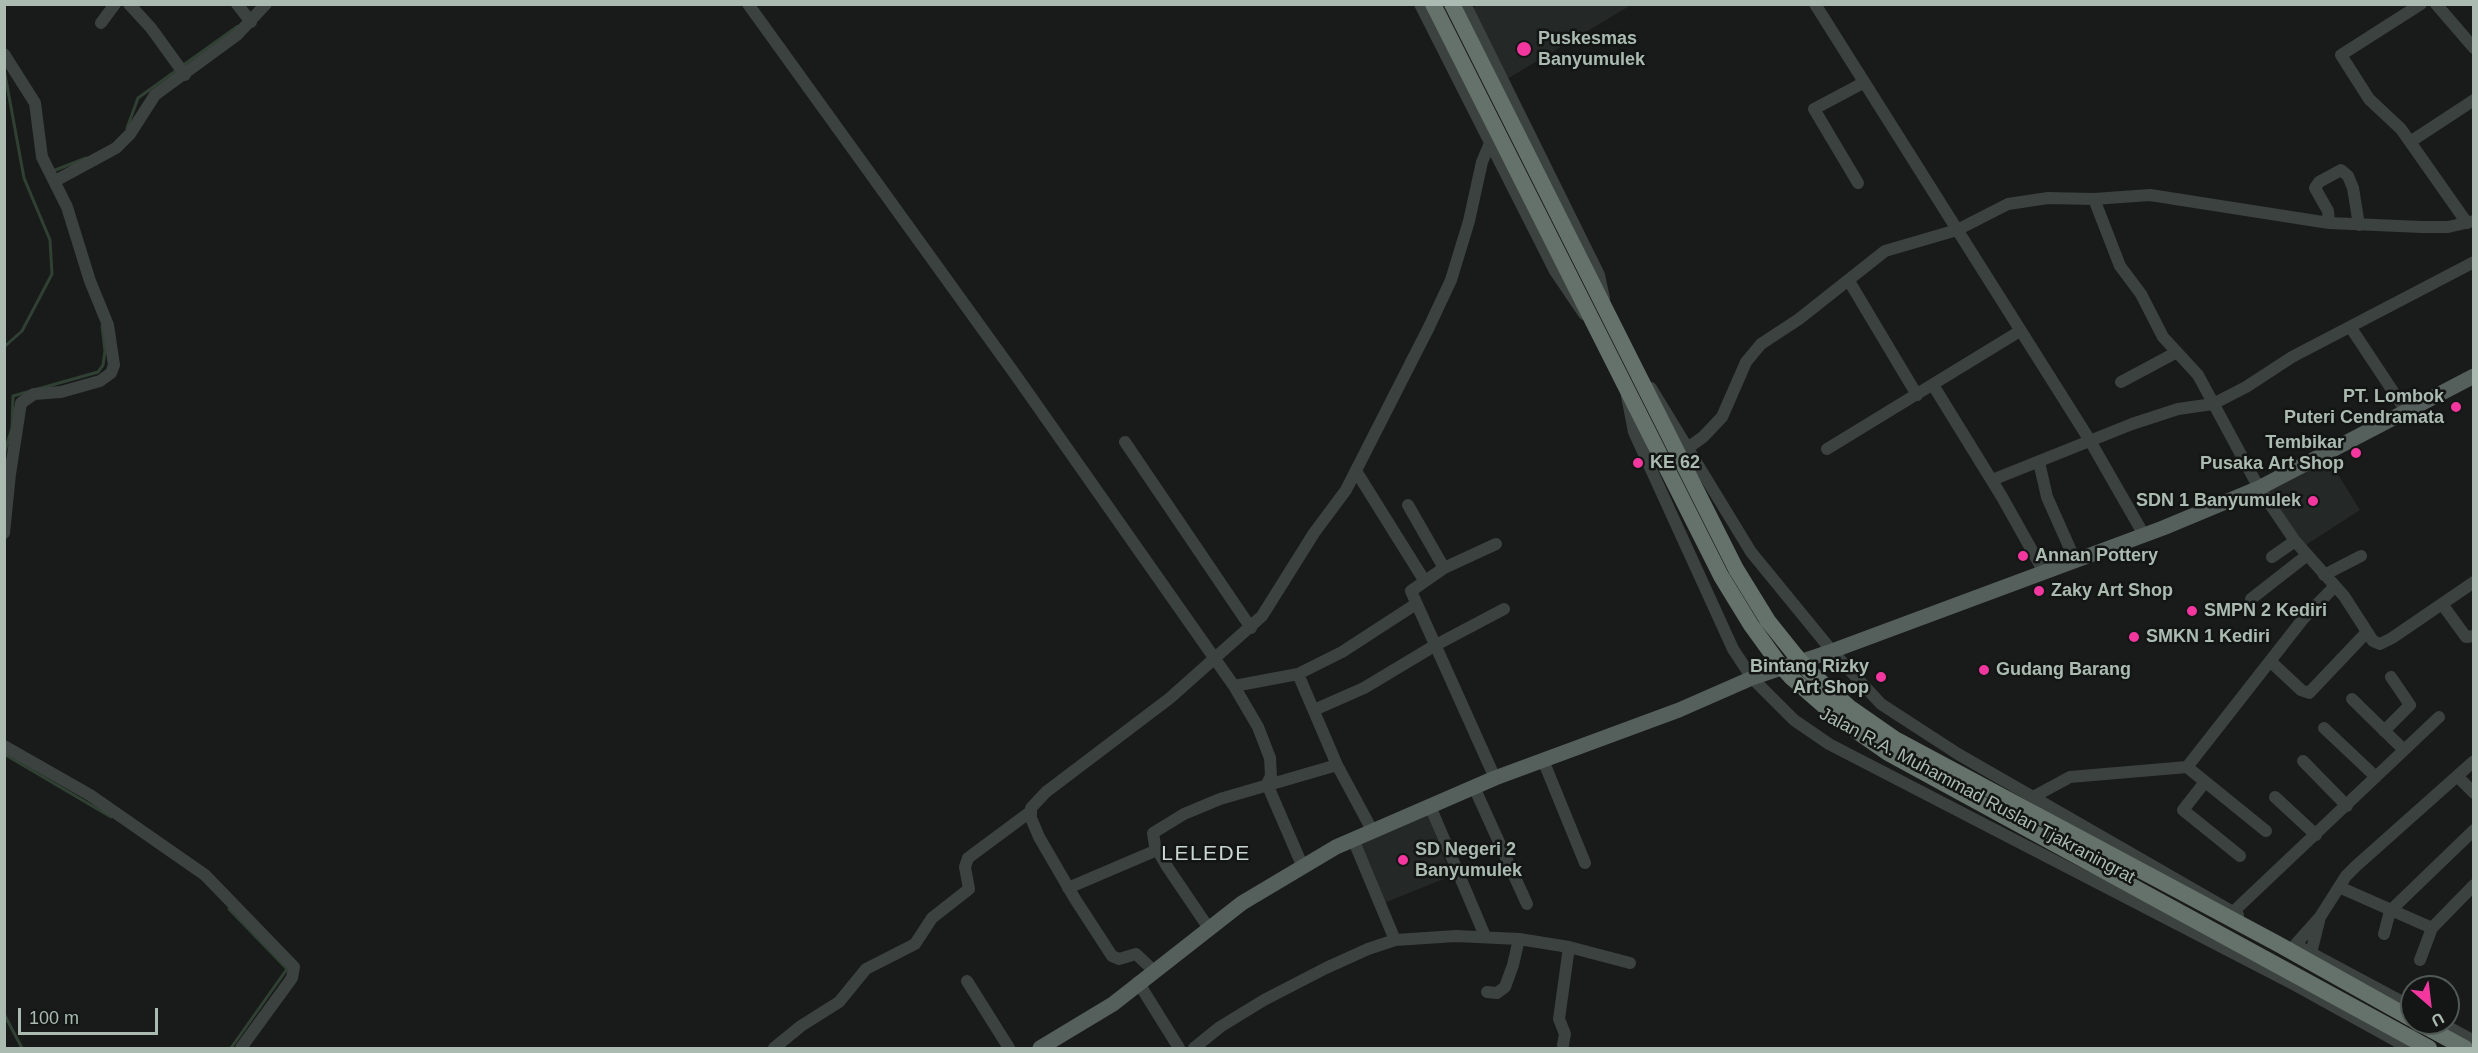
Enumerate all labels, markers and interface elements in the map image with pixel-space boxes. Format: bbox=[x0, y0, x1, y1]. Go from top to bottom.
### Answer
place label: Puskesmas Banyumulek bbox=[1538, 28, 1645, 70]
marker: Puskesmas Banyumulek bbox=[1515, 40, 1533, 58]
place label: PT. Lombok Puteri Cendramata bbox=[2284, 386, 2444, 428]
marker: PT. Lombok Puteri Cendramata bbox=[2449, 400, 2463, 414]
place label: Tembikar Pusaka Art Shop bbox=[2200, 432, 2344, 474]
marker: Tembikar Pusaka Art Shop bbox=[2349, 446, 2363, 460]
place label: KE 62 bbox=[1650, 452, 1700, 474]
marker: KE 62 bbox=[1631, 456, 1645, 470]
place label: SDN 1 Banyumulek bbox=[2136, 490, 2301, 512]
marker: SDN 1 Banyumulek bbox=[2306, 494, 2320, 508]
place label: Annan Pottery bbox=[2035, 545, 2158, 567]
marker: Annan Pottery bbox=[2016, 549, 2030, 563]
place label: Zaky Art Shop bbox=[2051, 580, 2173, 602]
marker: Zaky Art Shop bbox=[2032, 584, 2046, 598]
place label: SMPN 2 Kediri bbox=[2204, 600, 2327, 622]
marker: SMPN 2 Kediri bbox=[2185, 604, 2199, 618]
place label: SMKN 1 Kediri bbox=[2146, 626, 2270, 648]
marker: SMKN 1 Kediri bbox=[2127, 630, 2141, 644]
place label: Bintang Rizky Art Shop bbox=[1750, 656, 1869, 698]
place label: Gudang Barang bbox=[1996, 659, 2131, 681]
marker: Gudang Barang bbox=[1977, 663, 1991, 677]
marker: Bintang Rizky Art Shop bbox=[1874, 670, 1888, 684]
street label: Jalan R.A. Muhammad Ruslan Tjakraningrat bbox=[1816, 703, 2138, 889]
place label: SD Negeri 2 Banyumulek bbox=[1415, 839, 1522, 882]
district label: LELEDE bbox=[1161, 841, 1251, 867]
marker: SD Negeri 2 Banyumulek bbox=[1396, 853, 1410, 867]
north arrow bbox=[2400, 975, 2460, 1035]
scale bar bbox=[21, 996, 160, 1034]
text: 100 m bbox=[29, 1008, 79, 1028]
text: U bbox=[2429, 1009, 2447, 1030]

